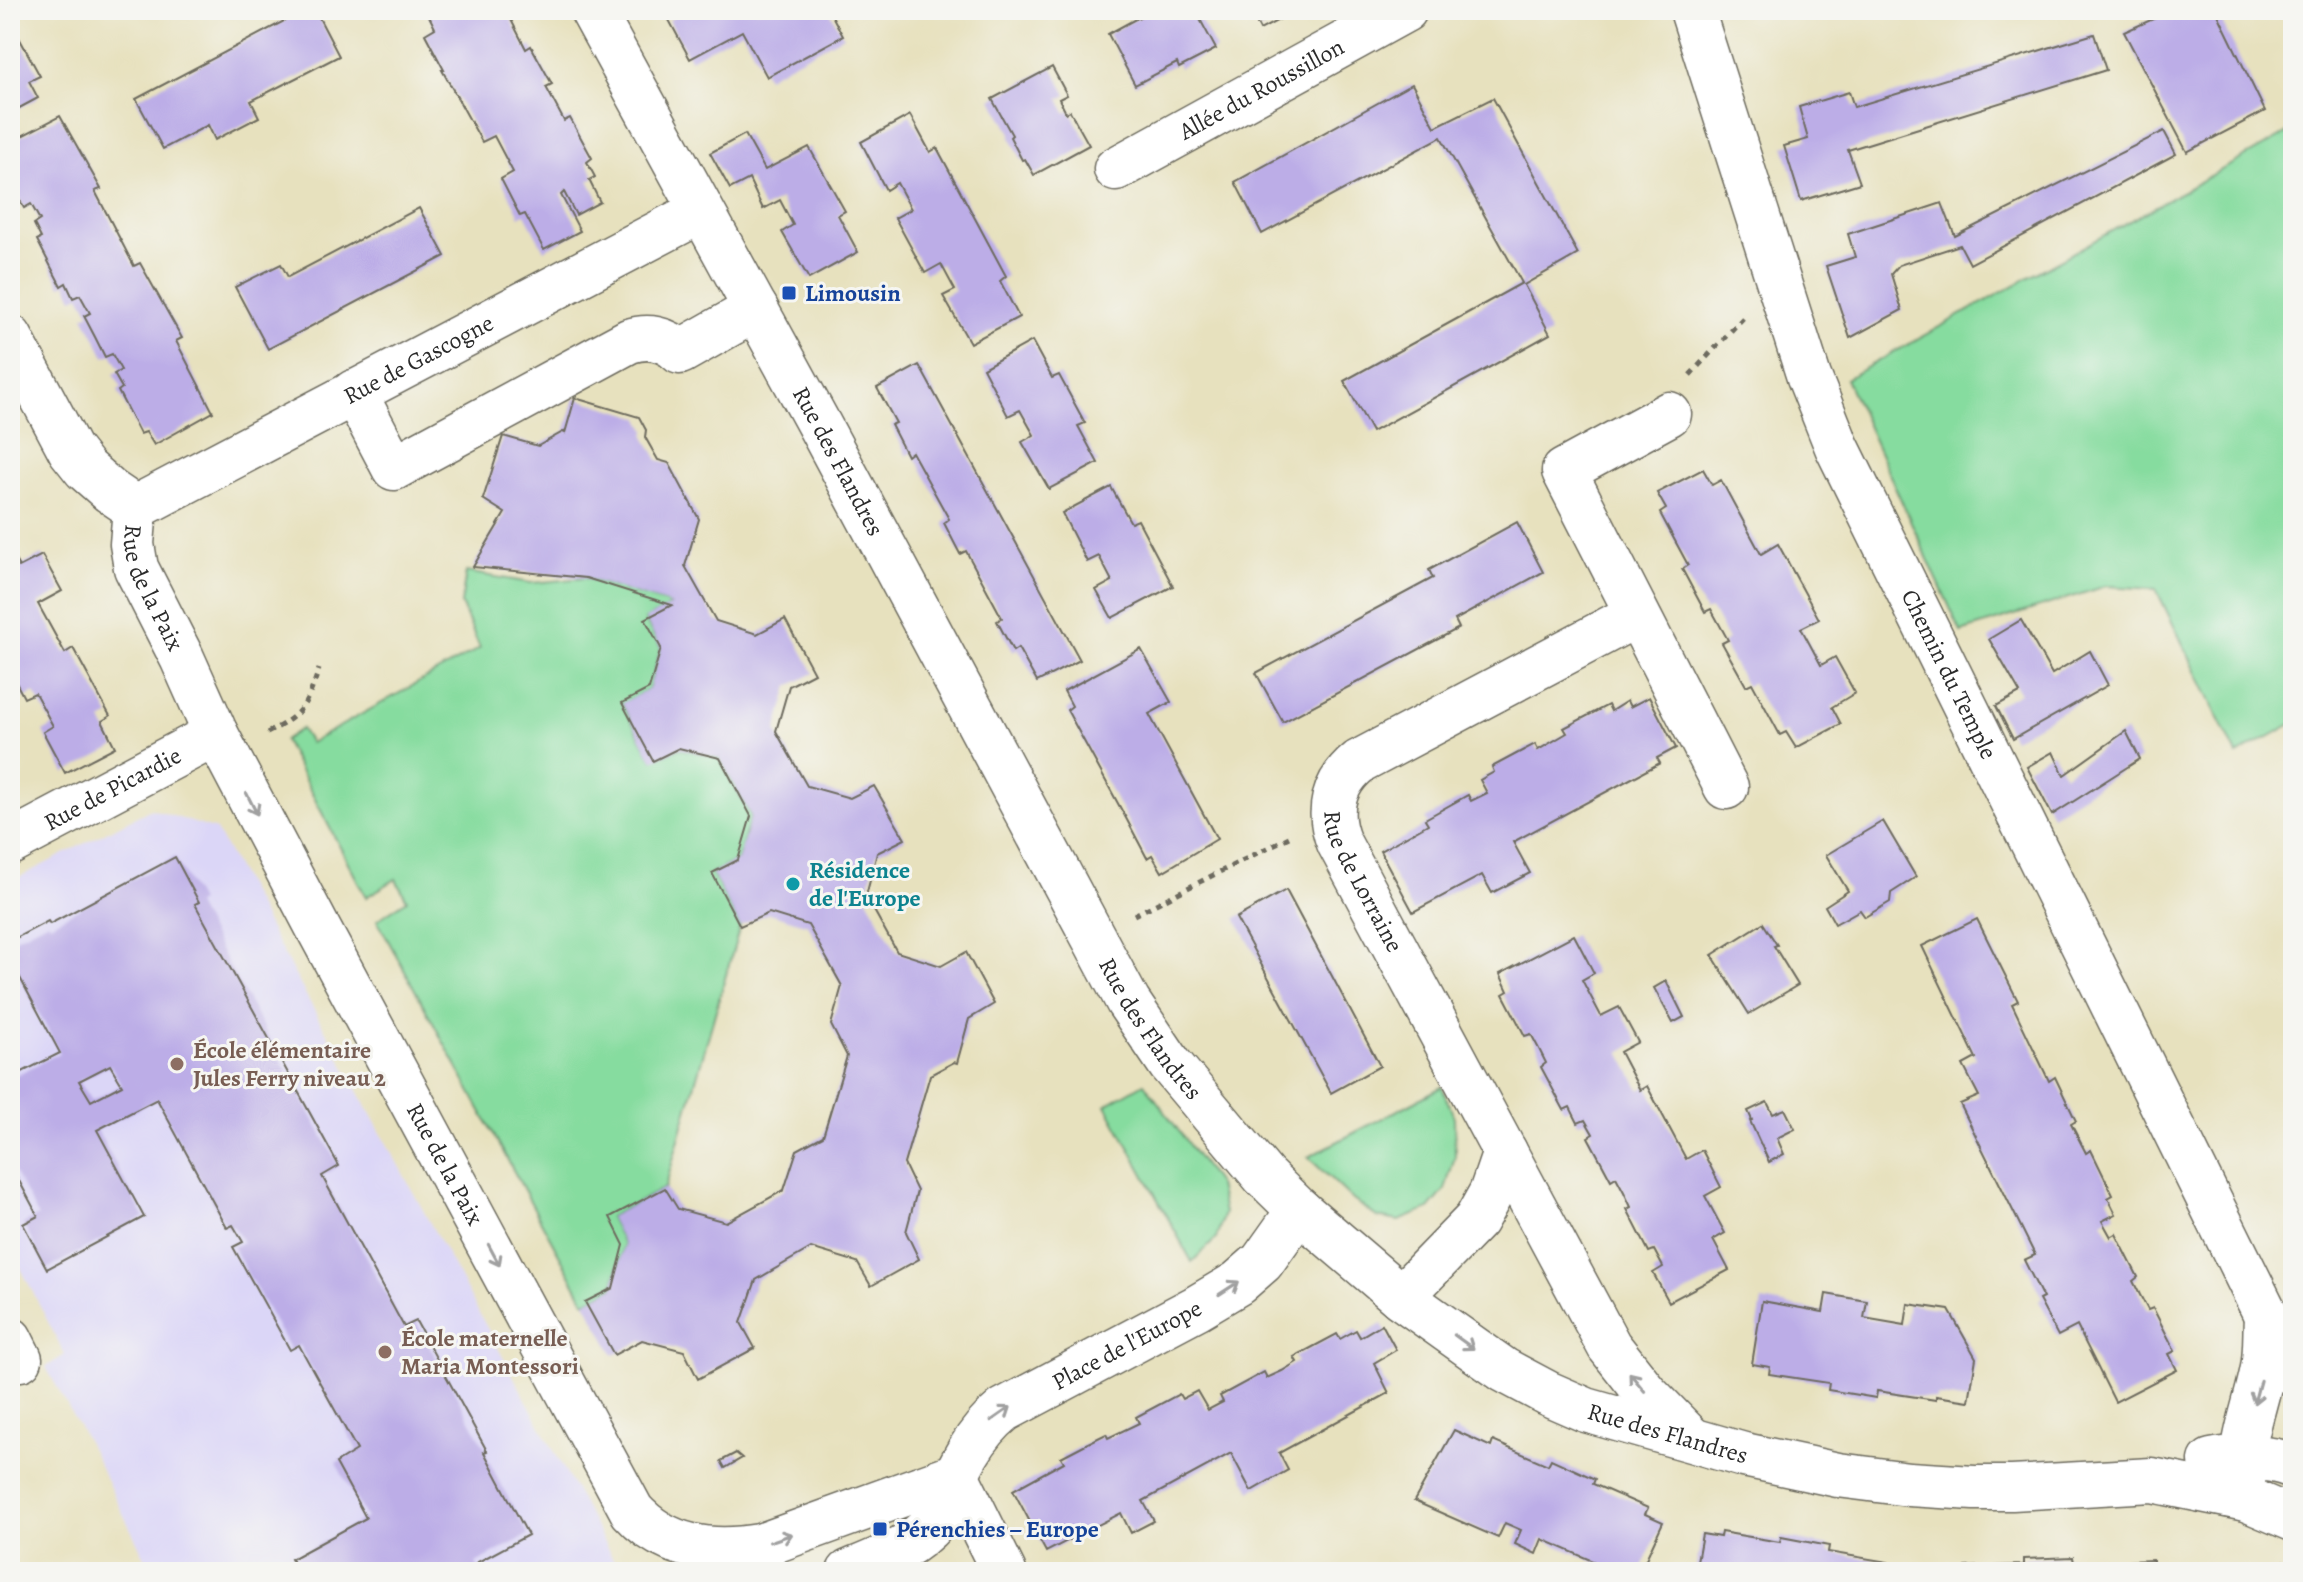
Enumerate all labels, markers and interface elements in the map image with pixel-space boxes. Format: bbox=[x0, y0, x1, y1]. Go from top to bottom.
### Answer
street label: Allée du Roussillon bbox=[1172, 31, 1350, 148]
place label: Limousin bbox=[805, 277, 901, 309]
marker: Limousin bbox=[780, 284, 798, 302]
street label: Rue de Gascogne bbox=[338, 307, 499, 412]
street label: Rue des Flandres bbox=[785, 381, 892, 541]
street label: Rue de la Paix bbox=[115, 523, 192, 657]
street label: Chemin du Temple bbox=[1894, 584, 2005, 764]
street label: Rue de Picardie bbox=[38, 739, 187, 838]
one-way arrow bbox=[244, 791, 260, 815]
street label: Rue de Lorraine bbox=[1316, 809, 1411, 958]
place label: Résidence de l'Europe bbox=[809, 854, 921, 914]
marker: Résidence de l'Europe bbox=[784, 875, 802, 893]
street label: Rue des Flandres bbox=[1091, 952, 1209, 1107]
place label: École élémentaire Jules Ferry niveau 2 bbox=[193, 1034, 386, 1094]
marker: École élémentaire Jules Ferry niveau 2 bbox=[168, 1055, 186, 1073]
street label: Rue de la Paix bbox=[399, 1097, 491, 1231]
one-way arrow bbox=[486, 1242, 502, 1266]
one-way arrow bbox=[1217, 1280, 1239, 1297]
street label: Place de l'Europe bbox=[1046, 1292, 1207, 1398]
place label: École maternelle Maria Montessori bbox=[401, 1322, 579, 1382]
one-way arrow bbox=[1453, 1334, 1474, 1351]
marker: École maternelle Maria Montessori bbox=[376, 1343, 394, 1361]
one-way arrow bbox=[1628, 1371, 1646, 1392]
one-way arrow bbox=[2248, 1379, 2263, 1404]
street label: Rue des Flandres bbox=[1584, 1395, 1752, 1471]
one-way arrow bbox=[990, 1406, 1012, 1422]
place label: Pérenchies – Europe bbox=[896, 1513, 1099, 1545]
marker: Pérenchies – Europe bbox=[871, 1520, 889, 1538]
one-way arrow bbox=[768, 1530, 793, 1545]

